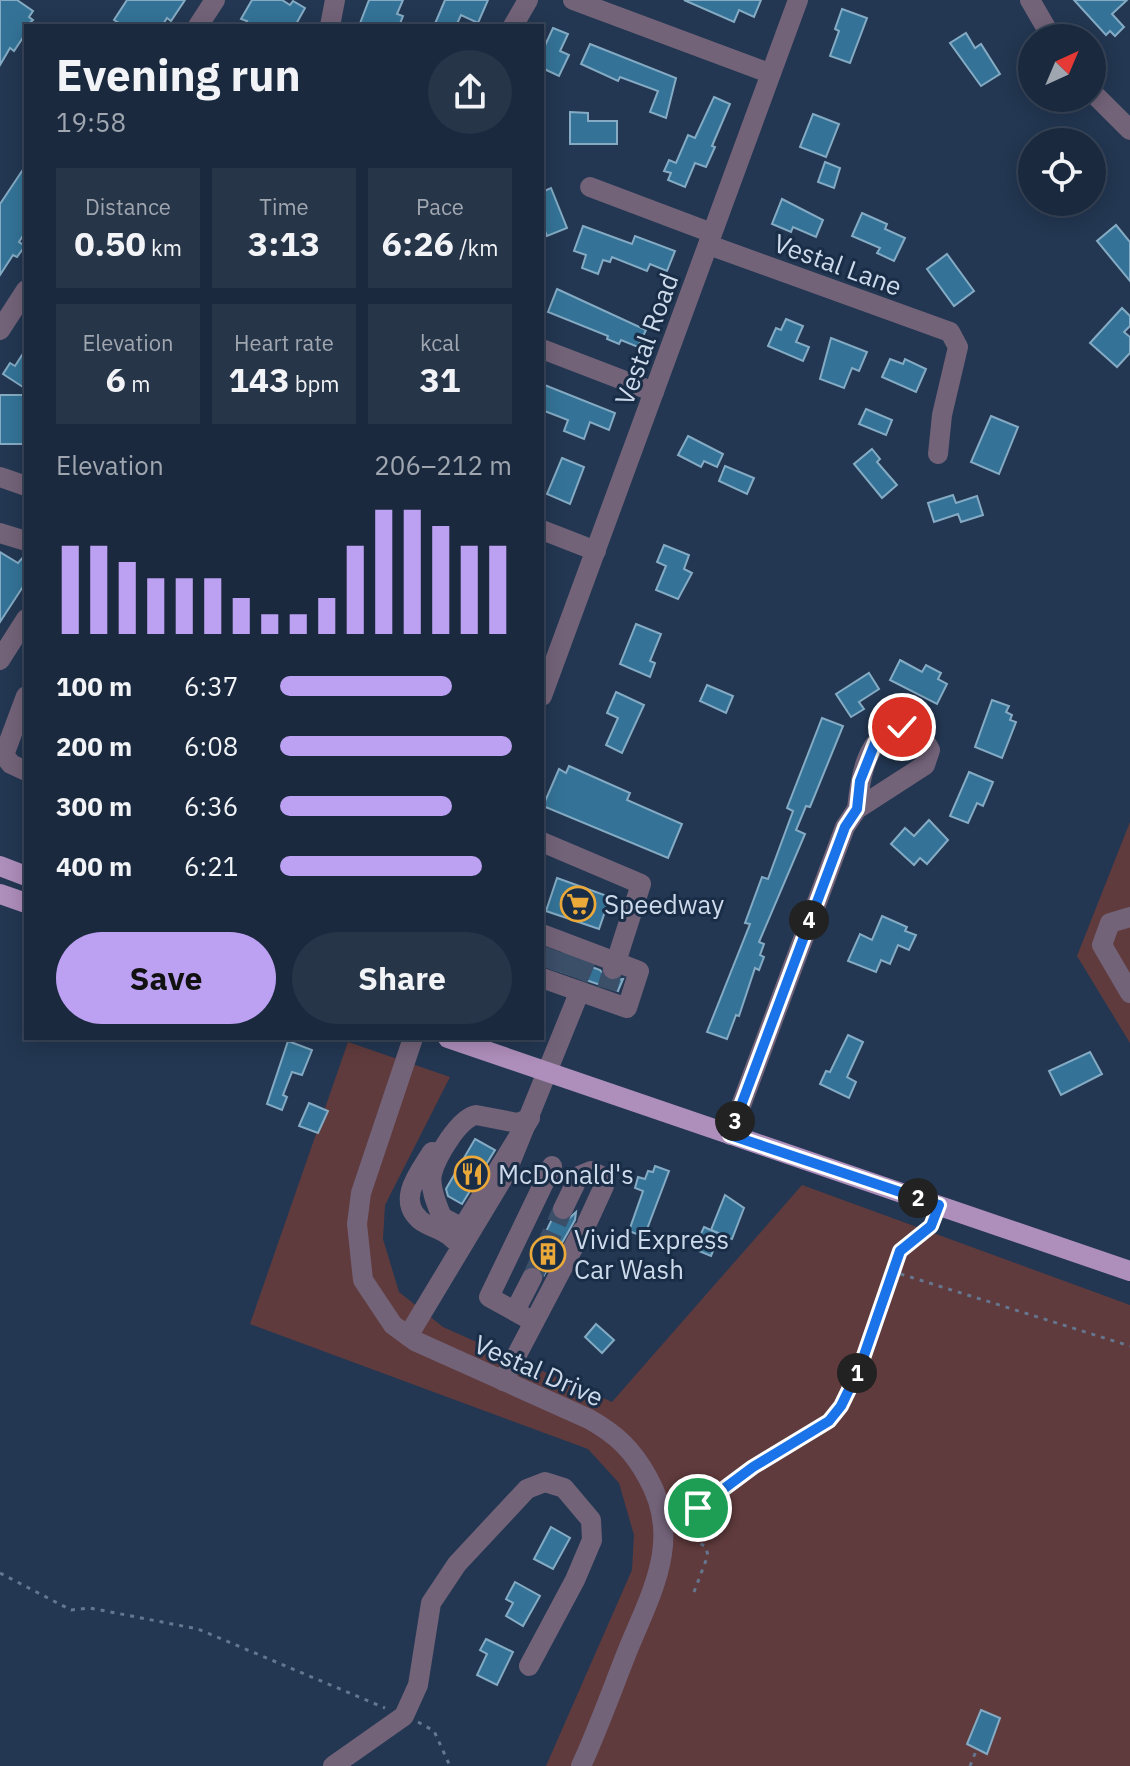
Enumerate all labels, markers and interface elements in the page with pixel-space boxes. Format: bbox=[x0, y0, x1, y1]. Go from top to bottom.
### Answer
north arrow bbox=[1018, 24, 1106, 112]
map controls bbox=[1018, 24, 1106, 216]
text: Evening run bbox=[56, 46, 301, 103]
button: share bbox=[428, 50, 512, 134]
text: 19:58 bbox=[56, 105, 126, 139]
button: locate bbox=[1018, 128, 1106, 216]
text: Distance bbox=[85, 192, 171, 221]
text: Time bbox=[259, 192, 309, 221]
text: Pace bbox=[416, 192, 464, 221]
text: 0.50 bbox=[74, 221, 146, 265]
text: 3:13 bbox=[248, 221, 320, 265]
text: 6:26 bbox=[382, 221, 454, 265]
street label: Vestal Lane bbox=[769, 225, 907, 303]
text: km bbox=[146, 233, 182, 262]
text: /km bbox=[454, 233, 498, 262]
street label: Vestal Road bbox=[606, 268, 686, 410]
text: Elevation bbox=[82, 328, 174, 357]
text: Heart rate bbox=[234, 328, 334, 357]
text: kcal bbox=[420, 328, 460, 357]
text: 6 bbox=[106, 357, 126, 401]
text: 143 bbox=[228, 357, 290, 401]
text: 31 bbox=[420, 357, 460, 401]
text: m bbox=[126, 369, 150, 398]
text: bpm bbox=[290, 369, 340, 398]
text: Elevation bbox=[56, 448, 164, 482]
text: 206–212 m bbox=[374, 448, 512, 482]
text: 100 m bbox=[56, 669, 132, 703]
text: 6:37 bbox=[184, 669, 238, 703]
pin bbox=[868, 693, 936, 761]
icon: check bbox=[880, 705, 924, 749]
text: 200 m bbox=[56, 729, 132, 763]
text: 6:08 bbox=[184, 729, 238, 763]
text: 300 m bbox=[56, 789, 132, 823]
text: 6:36 bbox=[184, 789, 238, 823]
text: 400 m bbox=[56, 849, 132, 883]
text: 6:21 bbox=[184, 849, 238, 883]
supermarket icon: Speedway bbox=[559, 885, 597, 923]
place label: Speedway bbox=[604, 887, 724, 921]
pin: 4 bbox=[789, 900, 829, 940]
text: 4 bbox=[802, 905, 816, 934]
button: Save bbox=[56, 932, 276, 1024]
button: Share bbox=[292, 932, 512, 1024]
pin: 3 bbox=[715, 1101, 755, 1141]
text: 3 bbox=[728, 1106, 742, 1135]
restaurant icon: McDonald's bbox=[453, 1155, 491, 1193]
place label: McDonald's bbox=[498, 1157, 634, 1191]
pin: 2 bbox=[898, 1178, 938, 1218]
text: 2 bbox=[911, 1183, 925, 1212]
place label: Vivid Express Car Wash bbox=[574, 1222, 729, 1286]
building icon: Vivid Express Car Wash bbox=[529, 1235, 567, 1273]
street label: Vestal Drive bbox=[469, 1326, 609, 1414]
pin: 1 bbox=[837, 1353, 877, 1393]
text: 1 bbox=[850, 1358, 864, 1387]
pin bbox=[664, 1474, 732, 1542]
icon: arrive bbox=[676, 1486, 720, 1530]

